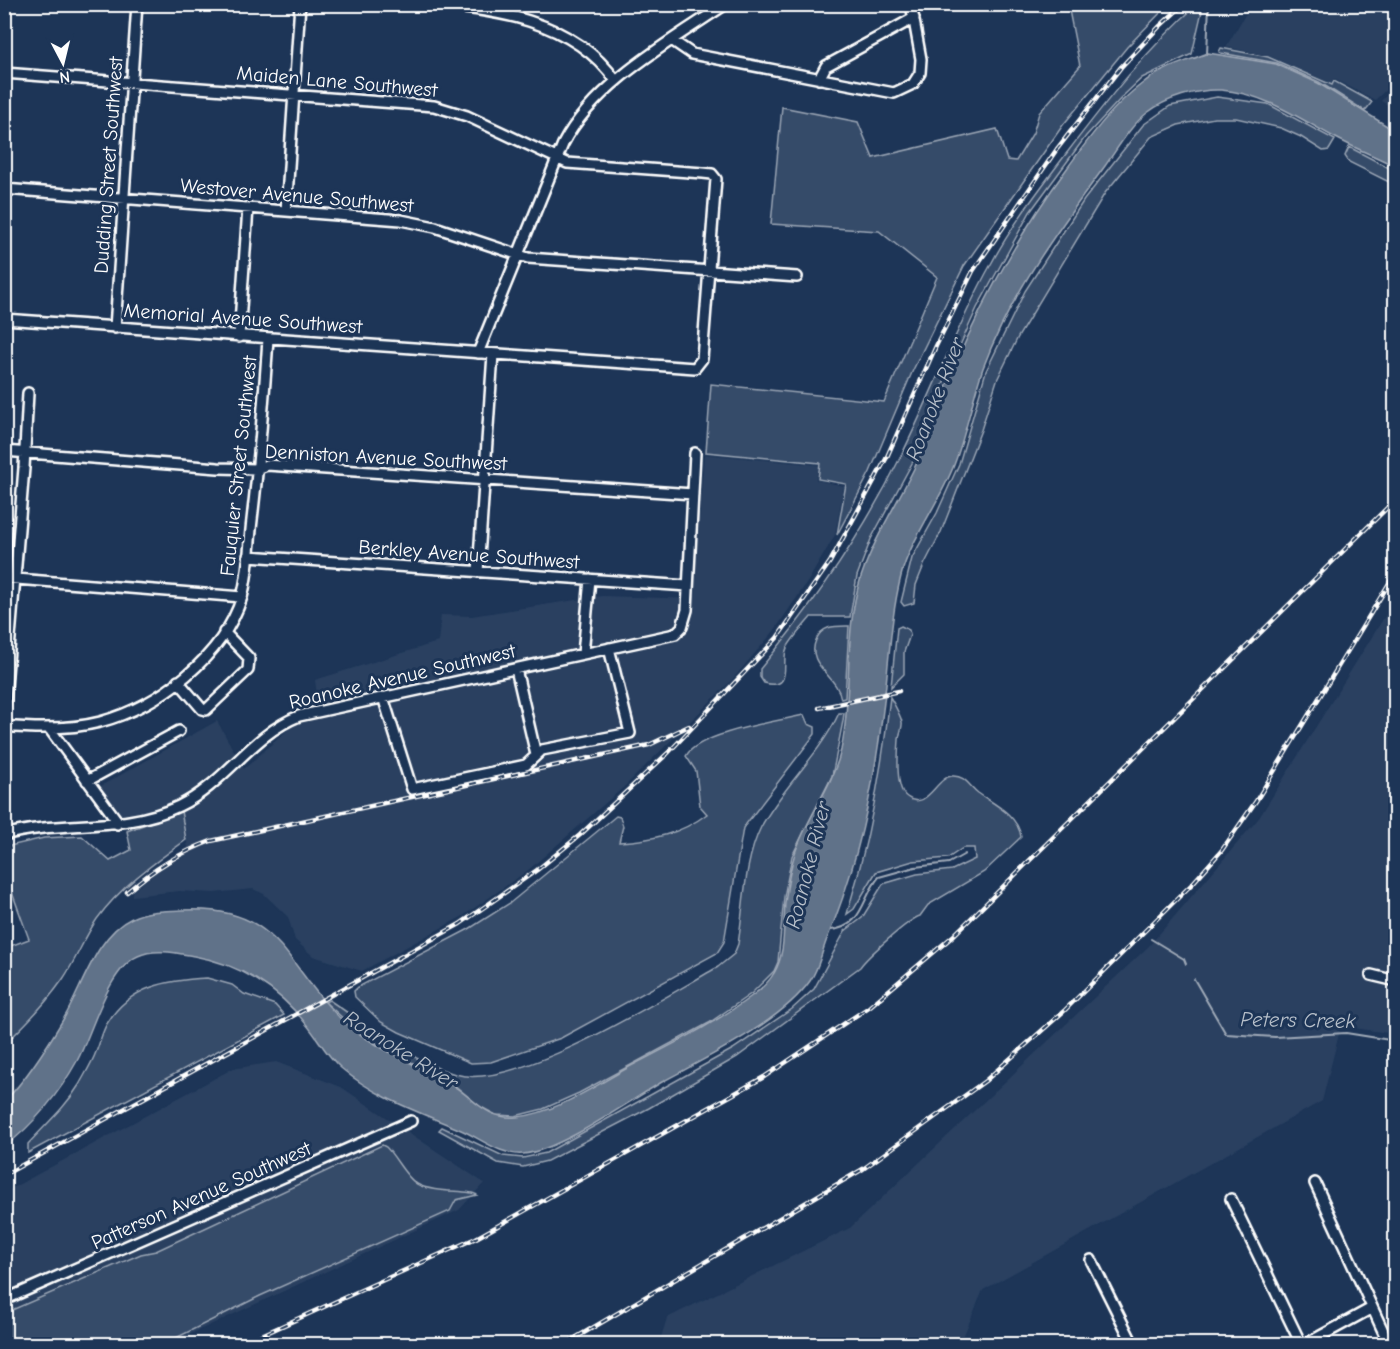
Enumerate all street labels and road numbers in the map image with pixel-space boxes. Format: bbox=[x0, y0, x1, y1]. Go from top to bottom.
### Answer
street label: Dudding Street Southwest bbox=[89, 54, 128, 274]
street label: Maiden Lane Southwest bbox=[236, 61, 440, 102]
street label: Westover Avenue Southwest bbox=[179, 174, 416, 217]
street label: Memorial Avenue Southwest bbox=[123, 299, 364, 338]
street label: Fauquier Street Southwest bbox=[215, 354, 262, 577]
street label: Denniston Avenue Southwest bbox=[264, 440, 509, 475]
street label: Berkley Avenue Southwest bbox=[358, 535, 582, 574]
street label: Roanoke Avenue Southwest bbox=[287, 639, 519, 714]
street label: Patterson Avenue Southwest bbox=[88, 1136, 316, 1254]

